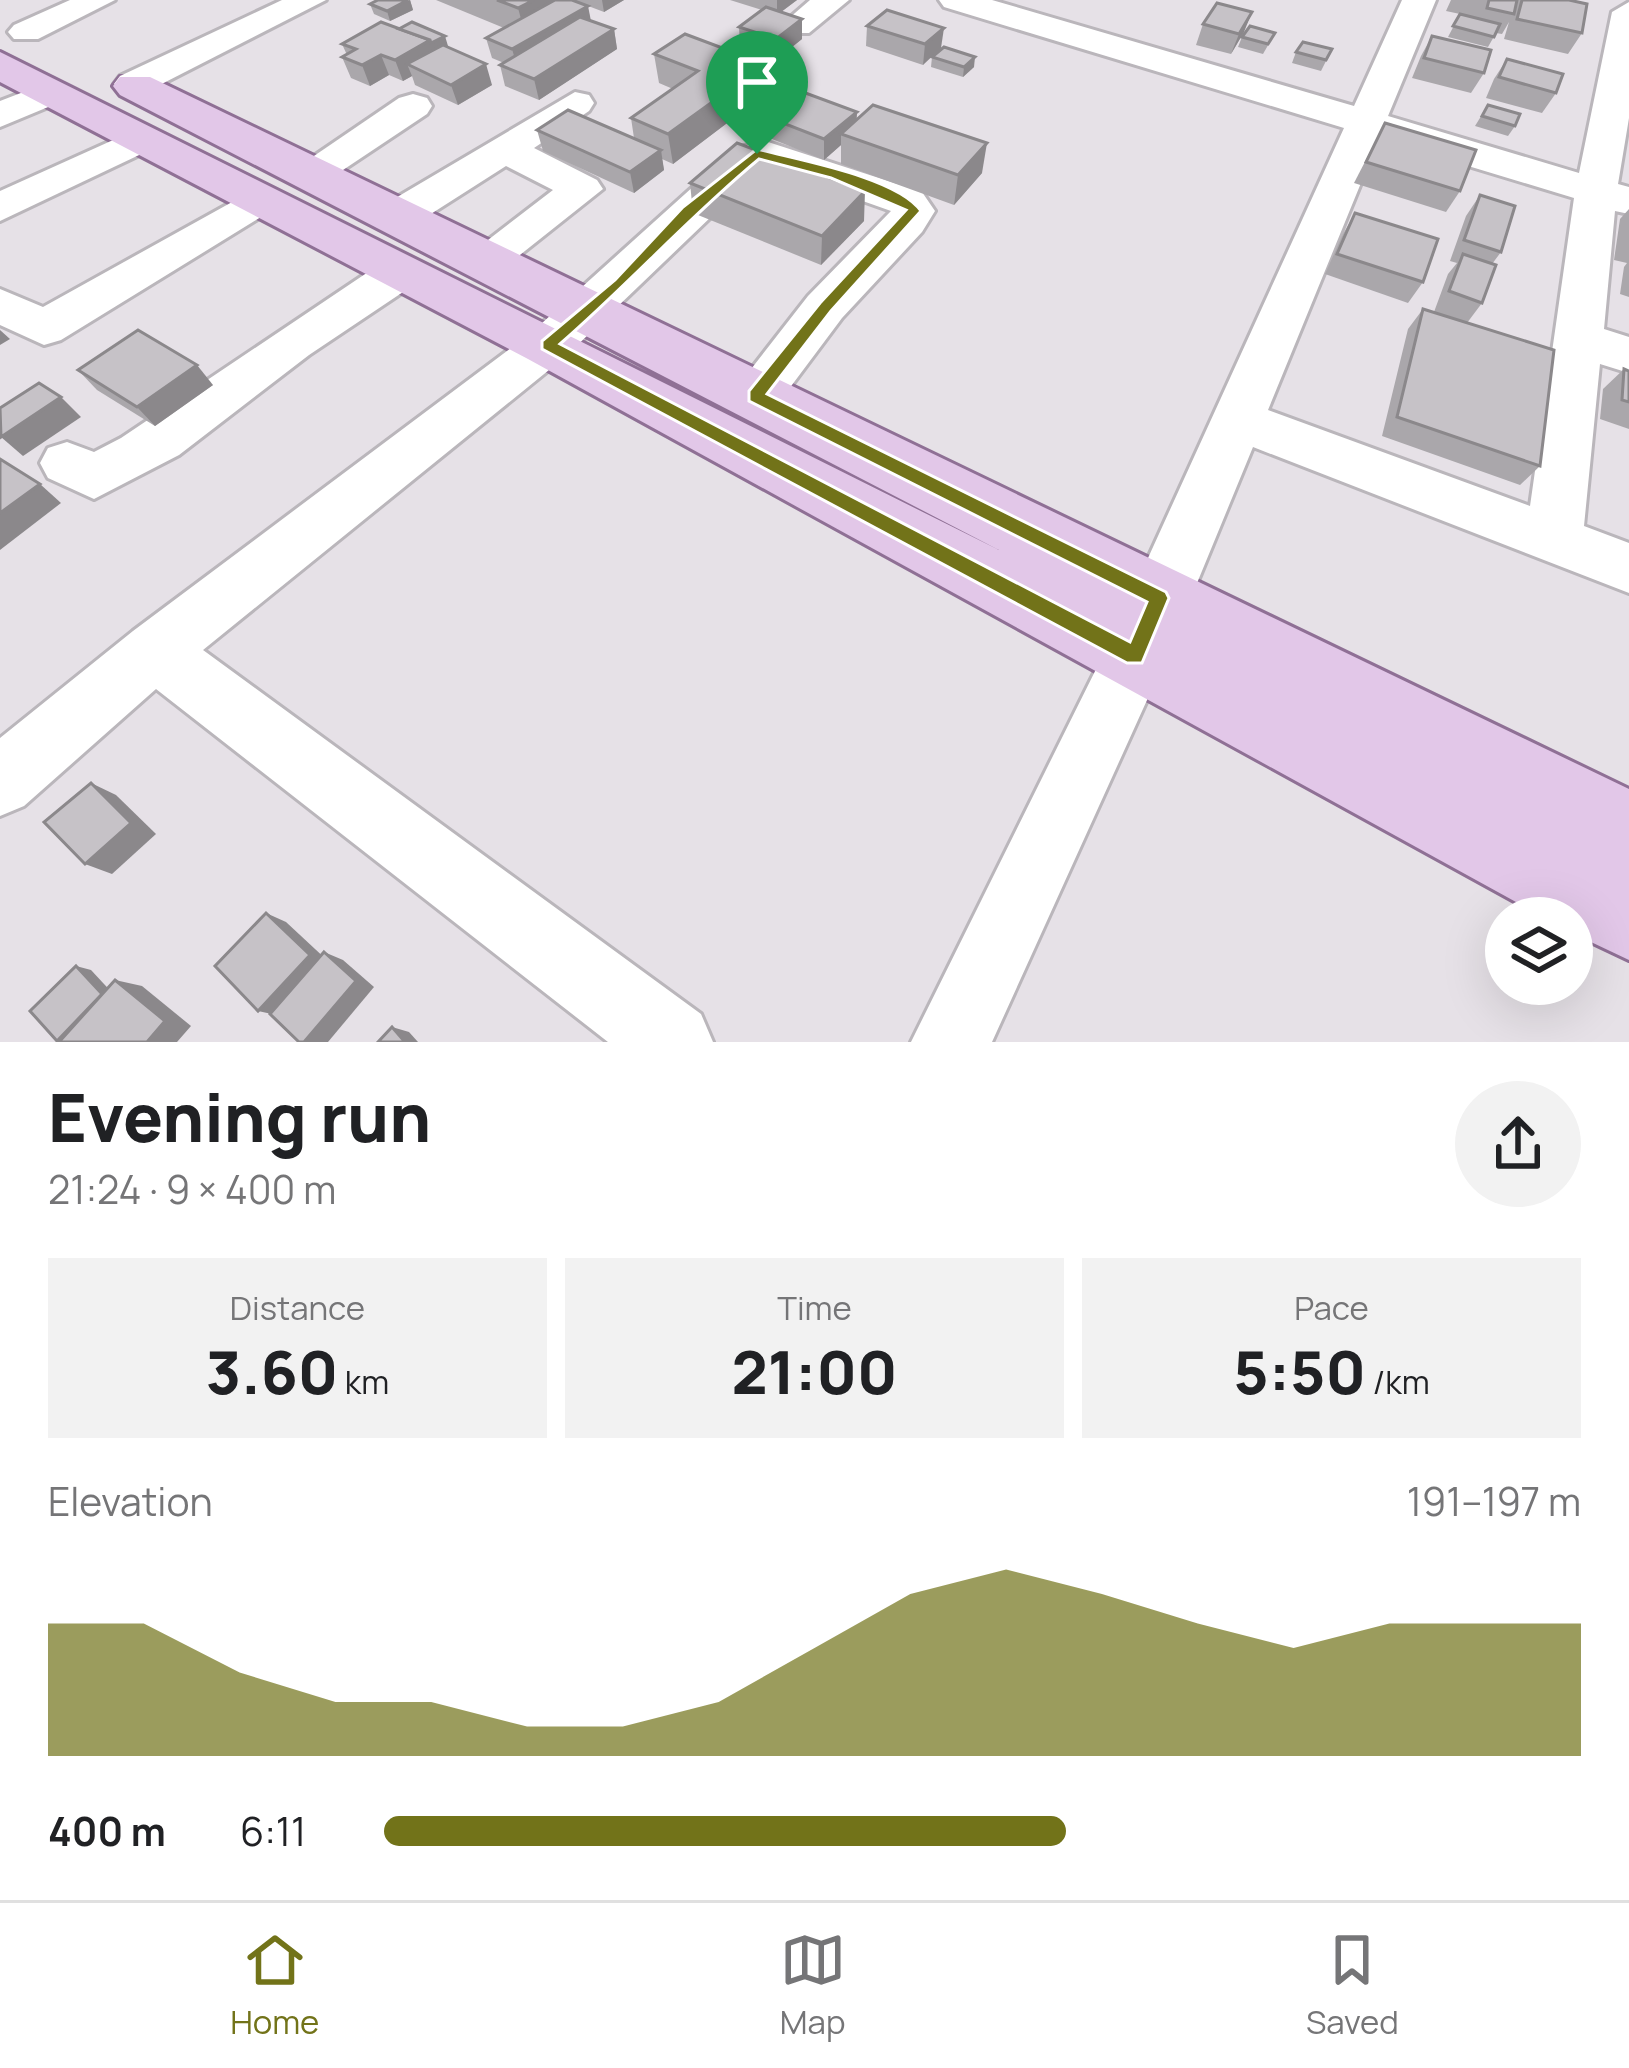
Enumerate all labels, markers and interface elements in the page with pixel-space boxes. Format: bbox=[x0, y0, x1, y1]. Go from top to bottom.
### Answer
pin bbox=[706, 31, 808, 154]
icon: arrive bbox=[724, 49, 790, 115]
map controls bbox=[1485, 897, 1593, 1005]
button: layers bbox=[1485, 897, 1593, 1005]
text: Evening run bbox=[48, 1072, 431, 1162]
button: share bbox=[1455, 1081, 1581, 1207]
text: 21:24 · 9 × 400 m bbox=[48, 1162, 336, 1216]
text: Distance bbox=[230, 1285, 365, 1330]
text: Time bbox=[777, 1285, 852, 1330]
text: Pace bbox=[1294, 1285, 1369, 1330]
text: 3.60 bbox=[206, 1330, 338, 1412]
text: 21:00 bbox=[732, 1330, 897, 1412]
text: 5:50 bbox=[1233, 1330, 1366, 1412]
text: km bbox=[338, 1359, 389, 1404]
text: /km bbox=[1366, 1359, 1430, 1404]
text: Elevation bbox=[48, 1474, 213, 1528]
text: 191–197 m bbox=[1407, 1474, 1581, 1528]
text: 400 m bbox=[48, 1804, 166, 1858]
text: 6:11 bbox=[240, 1804, 306, 1858]
tab: Home bbox=[230, 1927, 319, 2044]
tab: Map bbox=[780, 1927, 846, 2044]
tab: Saved bbox=[1306, 1927, 1399, 2044]

